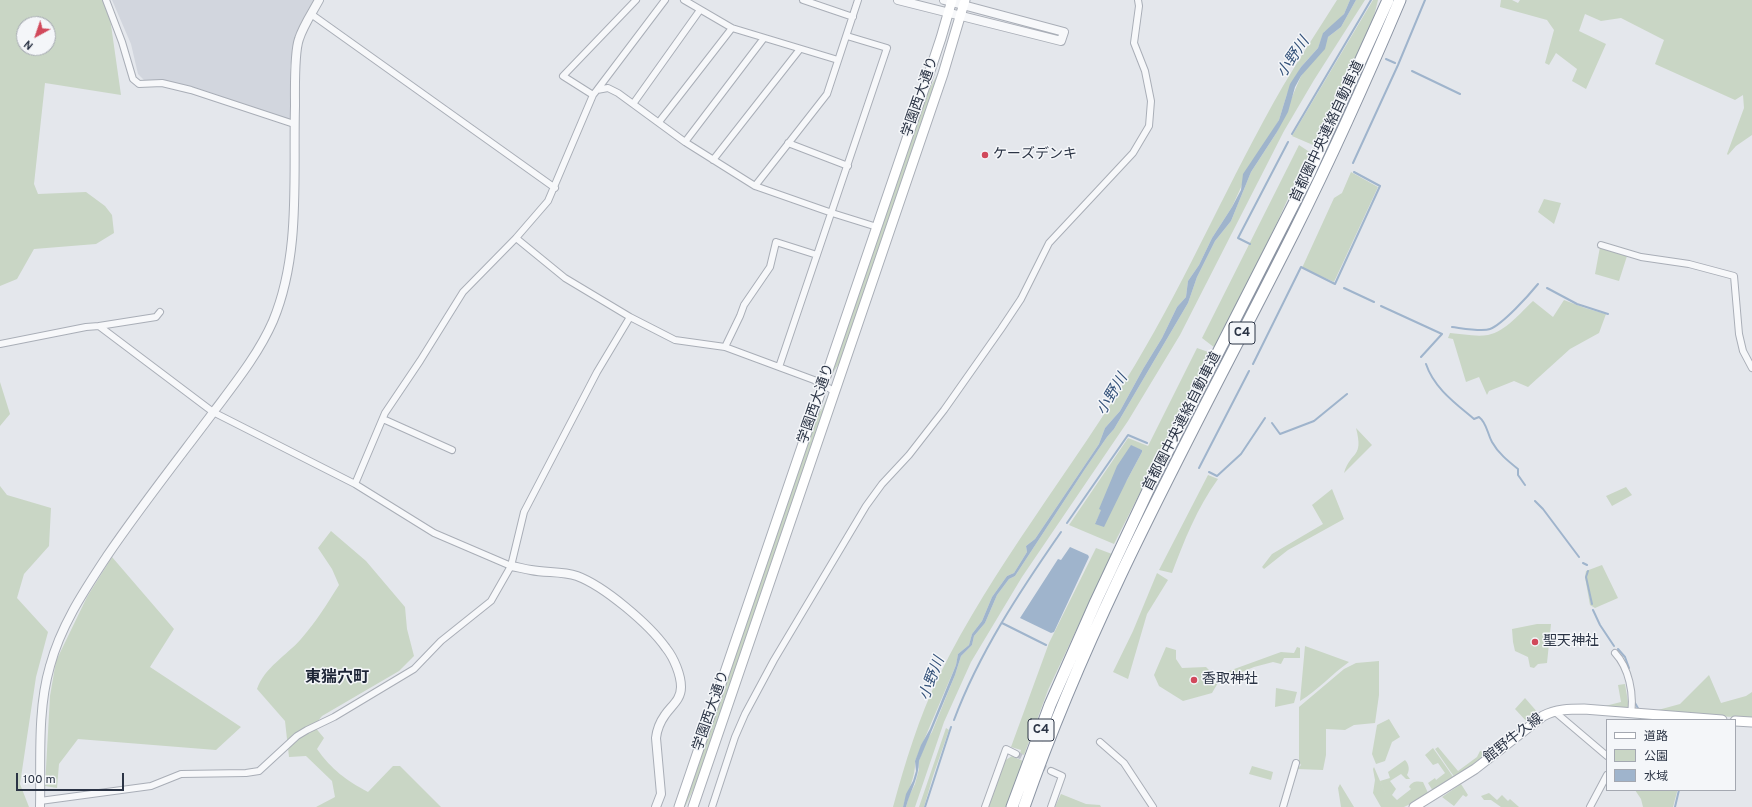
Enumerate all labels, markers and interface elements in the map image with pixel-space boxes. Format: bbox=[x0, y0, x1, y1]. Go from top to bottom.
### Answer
north arrow bbox=[16, 16, 56, 56]
water label: 小野川 bbox=[1274, 34, 1314, 82]
text: N bbox=[21, 37, 36, 52]
street label: 学園西大通り bbox=[899, 55, 943, 139]
street label: 首都圏中央連絡自動車道 bbox=[1288, 59, 1368, 205]
place label: ケーズデンキ bbox=[993, 147, 1077, 163]
marker: ケーズデンキ bbox=[980, 150, 990, 160]
road number: C4 bbox=[1229, 322, 1255, 344]
street label: 首都圏中央連絡自動車道 bbox=[1141, 350, 1225, 494]
street label: 学園西大通り bbox=[795, 362, 839, 446]
water label: 小野川 bbox=[1094, 371, 1132, 419]
place label: 聖天神社 bbox=[1543, 634, 1599, 650]
marker: 聖天神社 bbox=[1530, 637, 1540, 647]
water label: 小野川 bbox=[917, 655, 949, 703]
district label: 東猯穴町 bbox=[305, 669, 369, 689]
street label: 学園西大通り bbox=[690, 669, 734, 753]
place label: 香取神社 bbox=[1202, 672, 1258, 688]
marker: 香取神社 bbox=[1189, 675, 1199, 685]
street label: 館野牛久線 bbox=[1481, 711, 1547, 767]
road number: C4 bbox=[1028, 719, 1054, 741]
legend bbox=[1606, 719, 1736, 791]
text: 道路 bbox=[1644, 729, 1668, 745]
text: 公園 bbox=[1644, 749, 1668, 765]
scale bar bbox=[18, 765, 126, 791]
text: 水域 bbox=[1644, 769, 1668, 785]
text: 100 m bbox=[23, 772, 56, 788]

